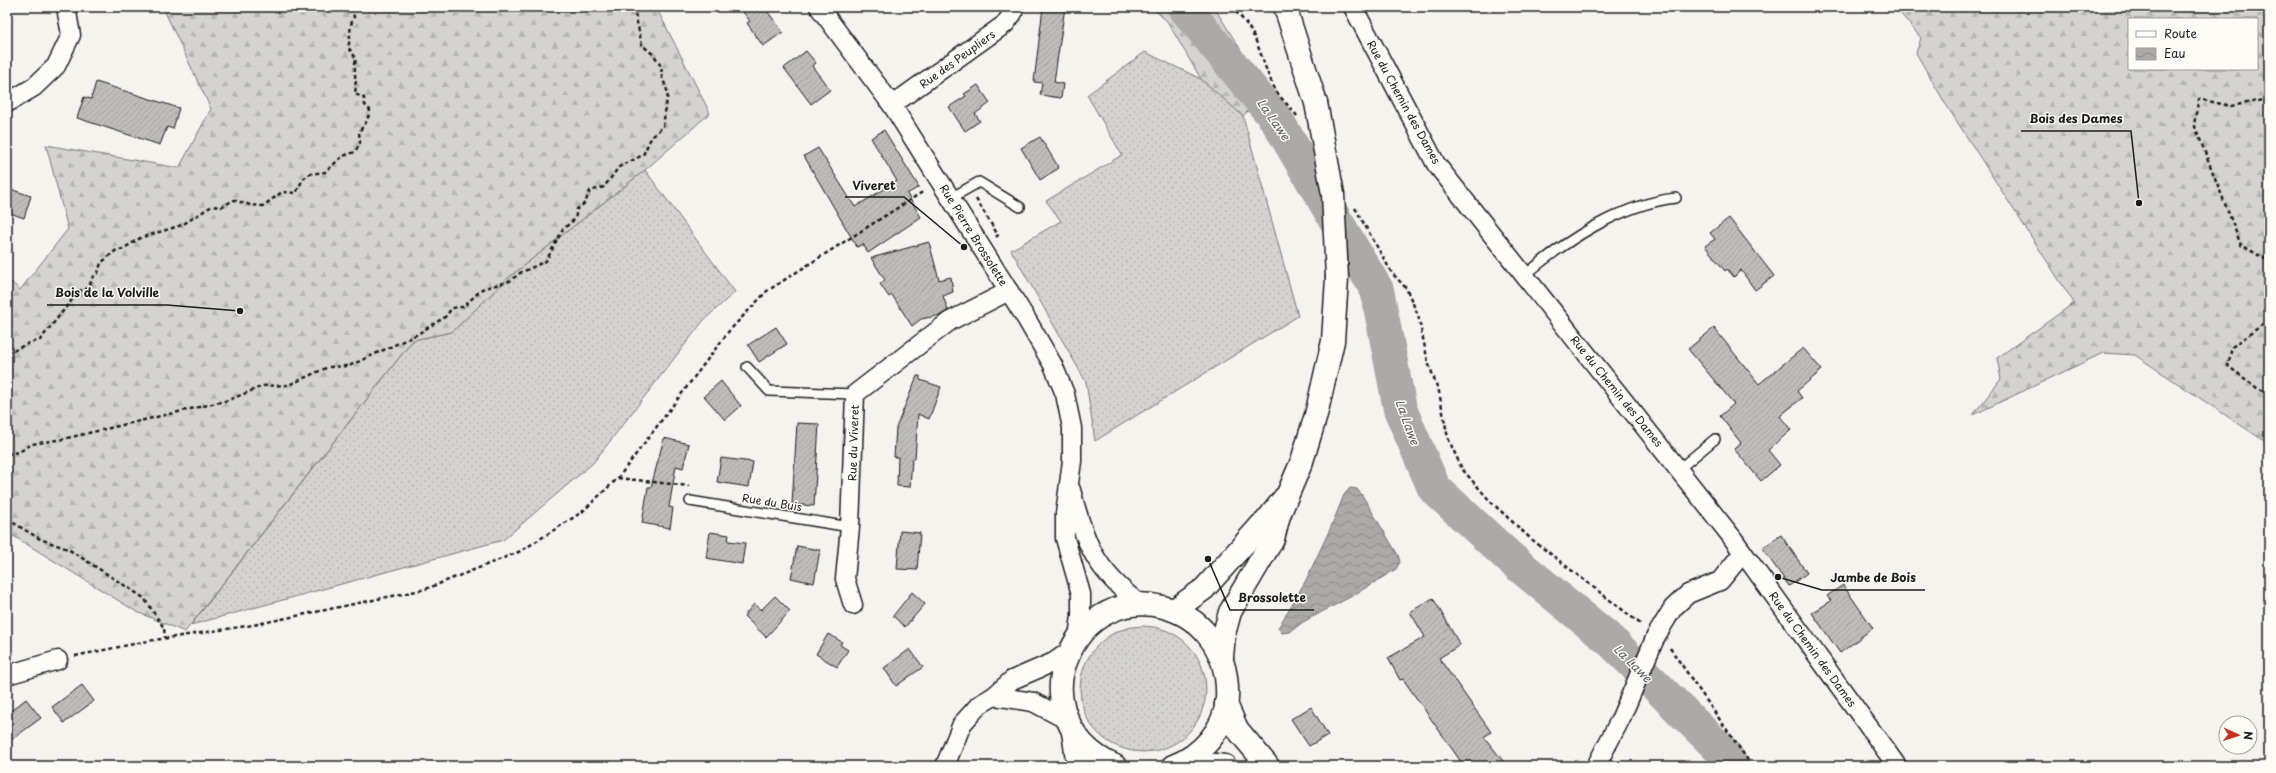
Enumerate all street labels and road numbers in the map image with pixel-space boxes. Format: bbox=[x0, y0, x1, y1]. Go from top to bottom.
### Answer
street label: Rue des Peupliers bbox=[916, 26, 998, 92]
street label: Rue du Chemin des Dames bbox=[1363, 37, 1445, 167]
street label: Rue Pierre Brossolette bbox=[936, 181, 1012, 289]
street label: Rue du Chemin des Dames bbox=[1567, 332, 1667, 450]
street label: Rue du Viveret bbox=[843, 404, 863, 481]
street label: Rue du Buis bbox=[741, 489, 803, 515]
street label: Rue du Chemin des Dames bbox=[1765, 588, 1861, 710]

